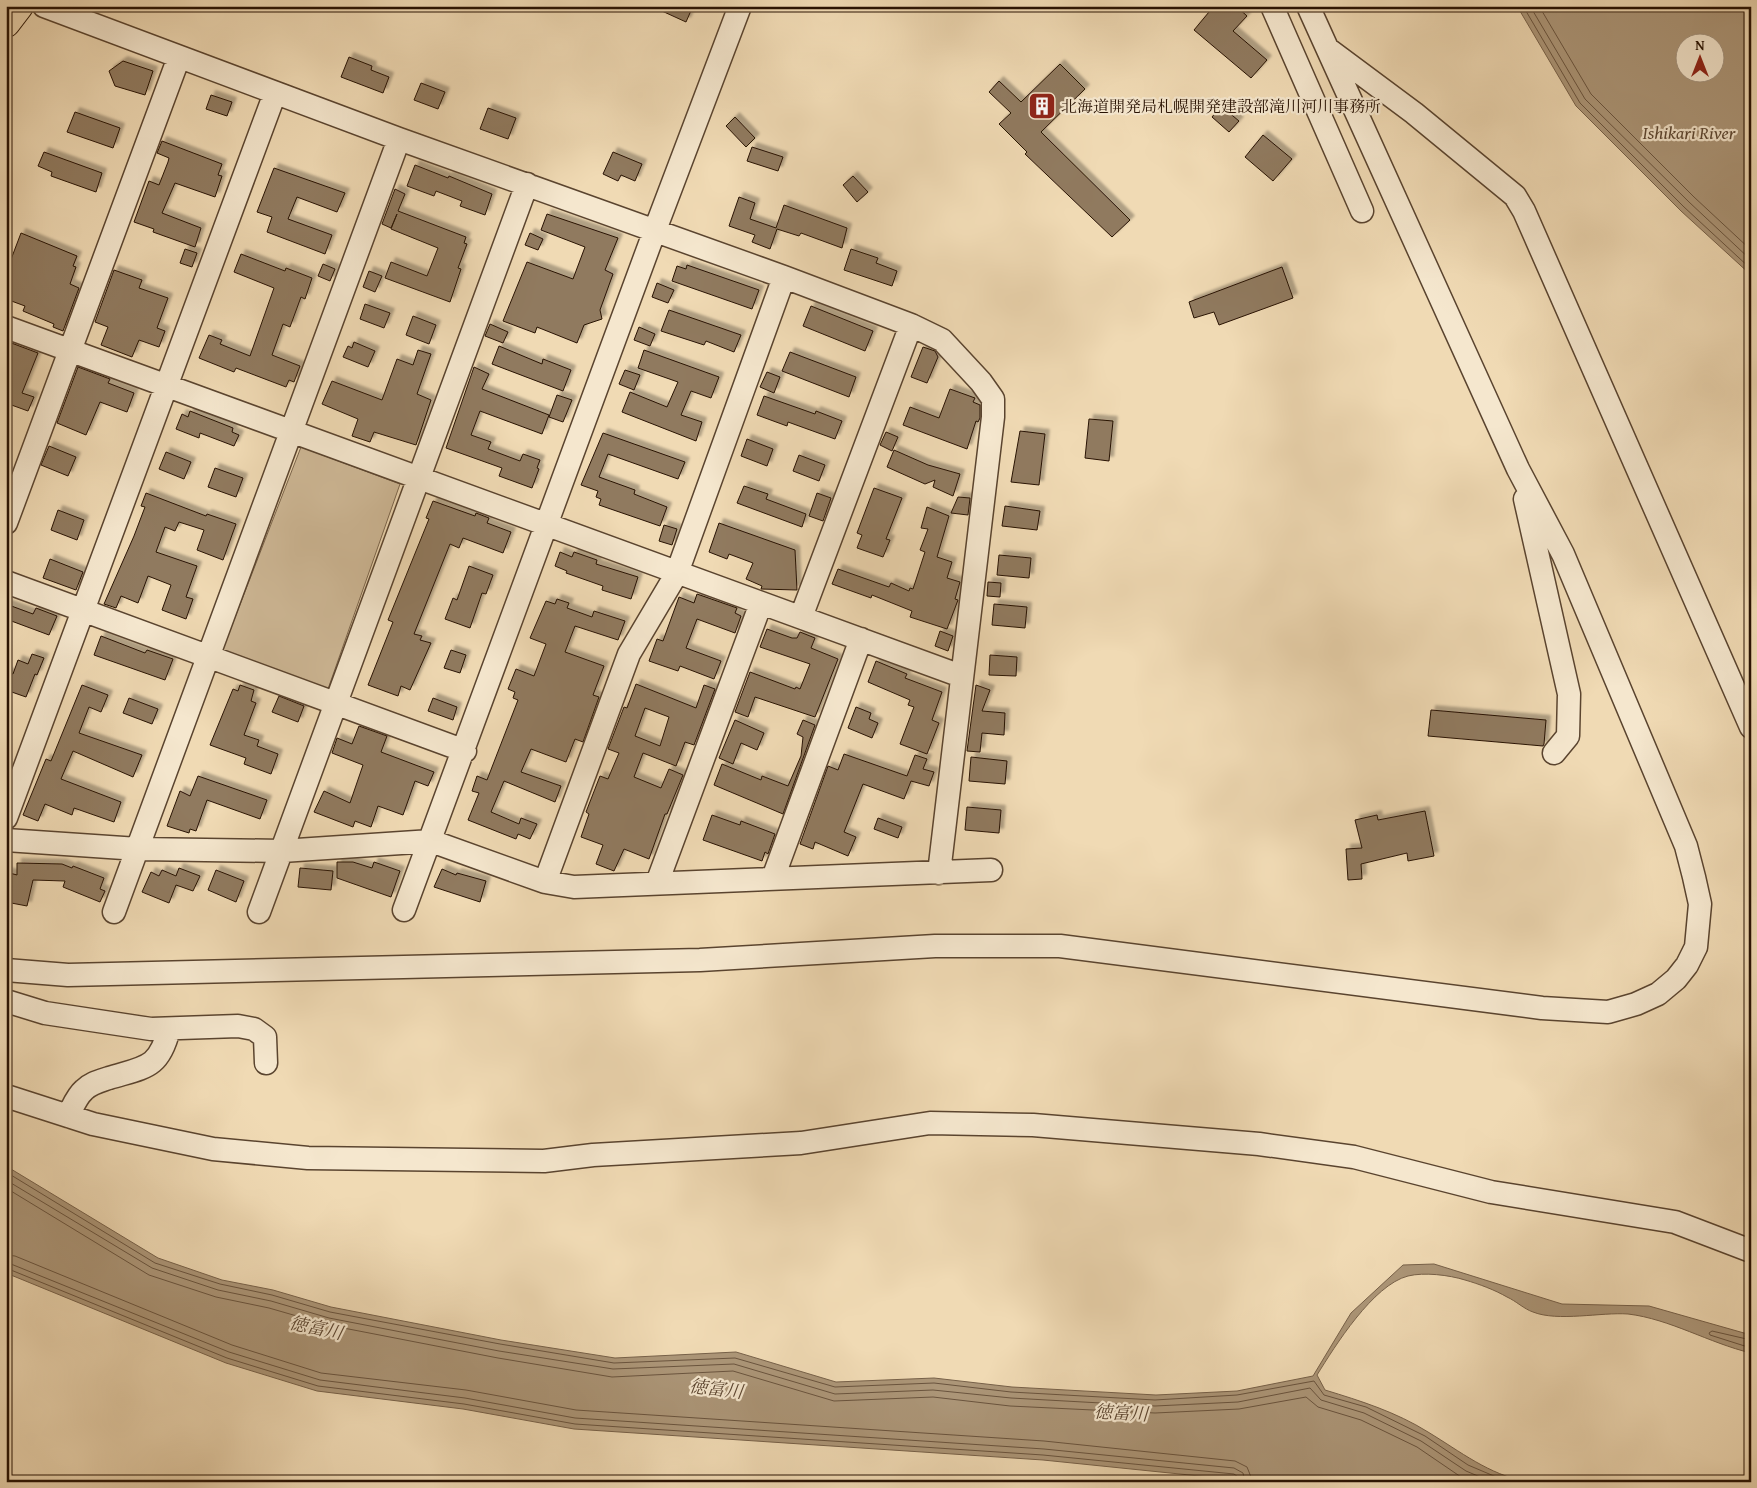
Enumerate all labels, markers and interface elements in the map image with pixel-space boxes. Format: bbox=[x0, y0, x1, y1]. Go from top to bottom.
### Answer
north arrow bbox=[1674, 32, 1724, 82]
text: N bbox=[1695, 35, 1705, 55]
building icon: 北海道開発局札幌開発建設部滝川河川事務所 bbox=[1027, 91, 1057, 121]
place label: 北海道開発局札幌開発建設部滝川河川事務所 bbox=[1061, 94, 1381, 118]
water label: Ishikari River bbox=[1642, 119, 1737, 146]
water label: 徳富川 bbox=[287, 1309, 347, 1347]
water label: 徳富川 bbox=[688, 1372, 746, 1405]
water label: 徳富川 bbox=[1093, 1398, 1151, 1427]

